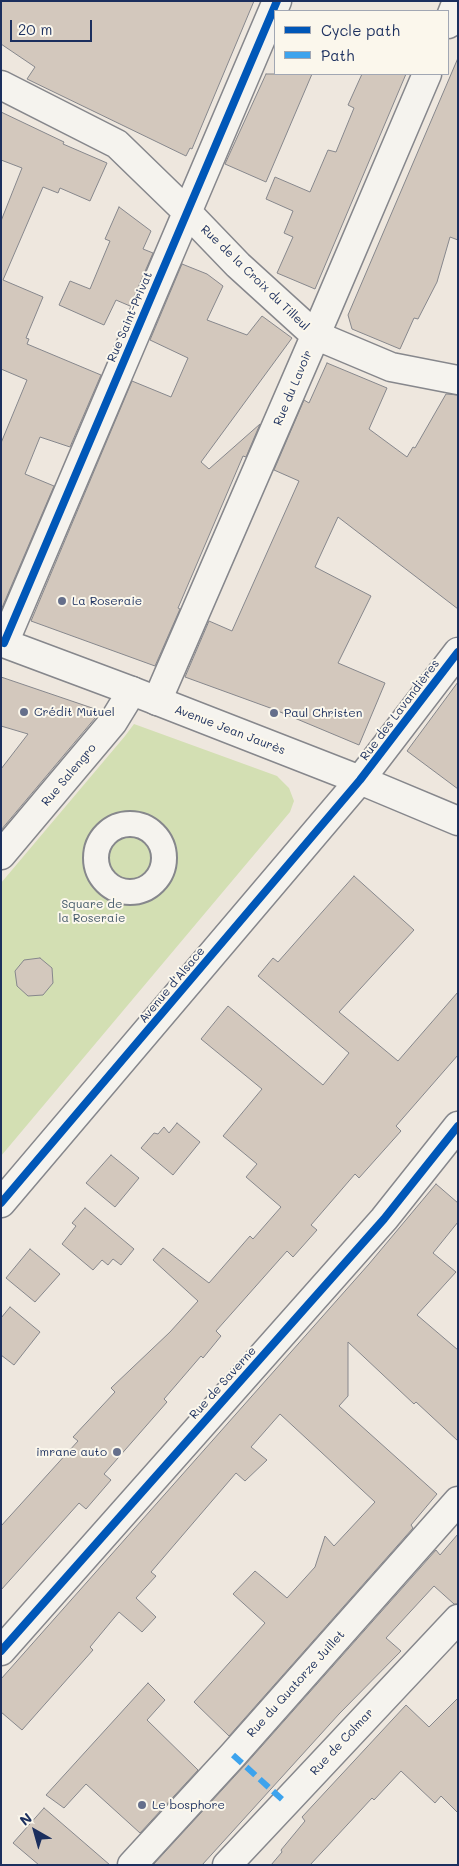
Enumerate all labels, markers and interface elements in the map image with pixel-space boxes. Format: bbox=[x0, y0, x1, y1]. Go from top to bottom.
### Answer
scale bar bbox=[12, 10, 95, 42]
legend bbox=[274, 10, 449, 75]
text: 20 m bbox=[18, 19, 52, 39]
text: Cycle path bbox=[321, 20, 400, 40]
text: Path bbox=[321, 45, 355, 65]
street label: Rue de la Croix du Tilleul bbox=[198, 222, 312, 334]
street label: Rue Saint-Privat bbox=[105, 270, 155, 364]
street label: Rue du Lavoir bbox=[271, 348, 315, 428]
place label: La Roseraie bbox=[72, 594, 142, 608]
marker: La Roseraie bbox=[56, 595, 68, 607]
street label: Rue des Lavandières bbox=[357, 657, 443, 763]
street label: Avenue Jean Jaurès bbox=[173, 702, 287, 758]
place label: Crédit Mutuel bbox=[34, 705, 115, 719]
marker: Crédit Mutuel bbox=[18, 706, 30, 718]
place label: Paul Christen bbox=[284, 706, 362, 720]
marker: Paul Christen bbox=[268, 707, 280, 719]
street label: Rue Salengro bbox=[39, 741, 99, 809]
park label: Square de la Roseraie bbox=[59, 897, 125, 925]
street label: Avenue d'Alsace bbox=[136, 944, 208, 1026]
street label: Rue de Saverne bbox=[187, 1344, 259, 1422]
place label: imrane auto bbox=[36, 1445, 107, 1459]
marker: imrane auto bbox=[111, 1446, 123, 1458]
street label: Rue du Quatorze Juillet bbox=[244, 1628, 348, 1740]
street label: Rue de Colmar bbox=[307, 1706, 377, 1778]
place label: Le bosphore bbox=[152, 1798, 225, 1812]
marker: Le bosphore bbox=[136, 1799, 148, 1811]
north arrow bbox=[10, 1806, 60, 1856]
text: N bbox=[15, 1808, 35, 1830]

